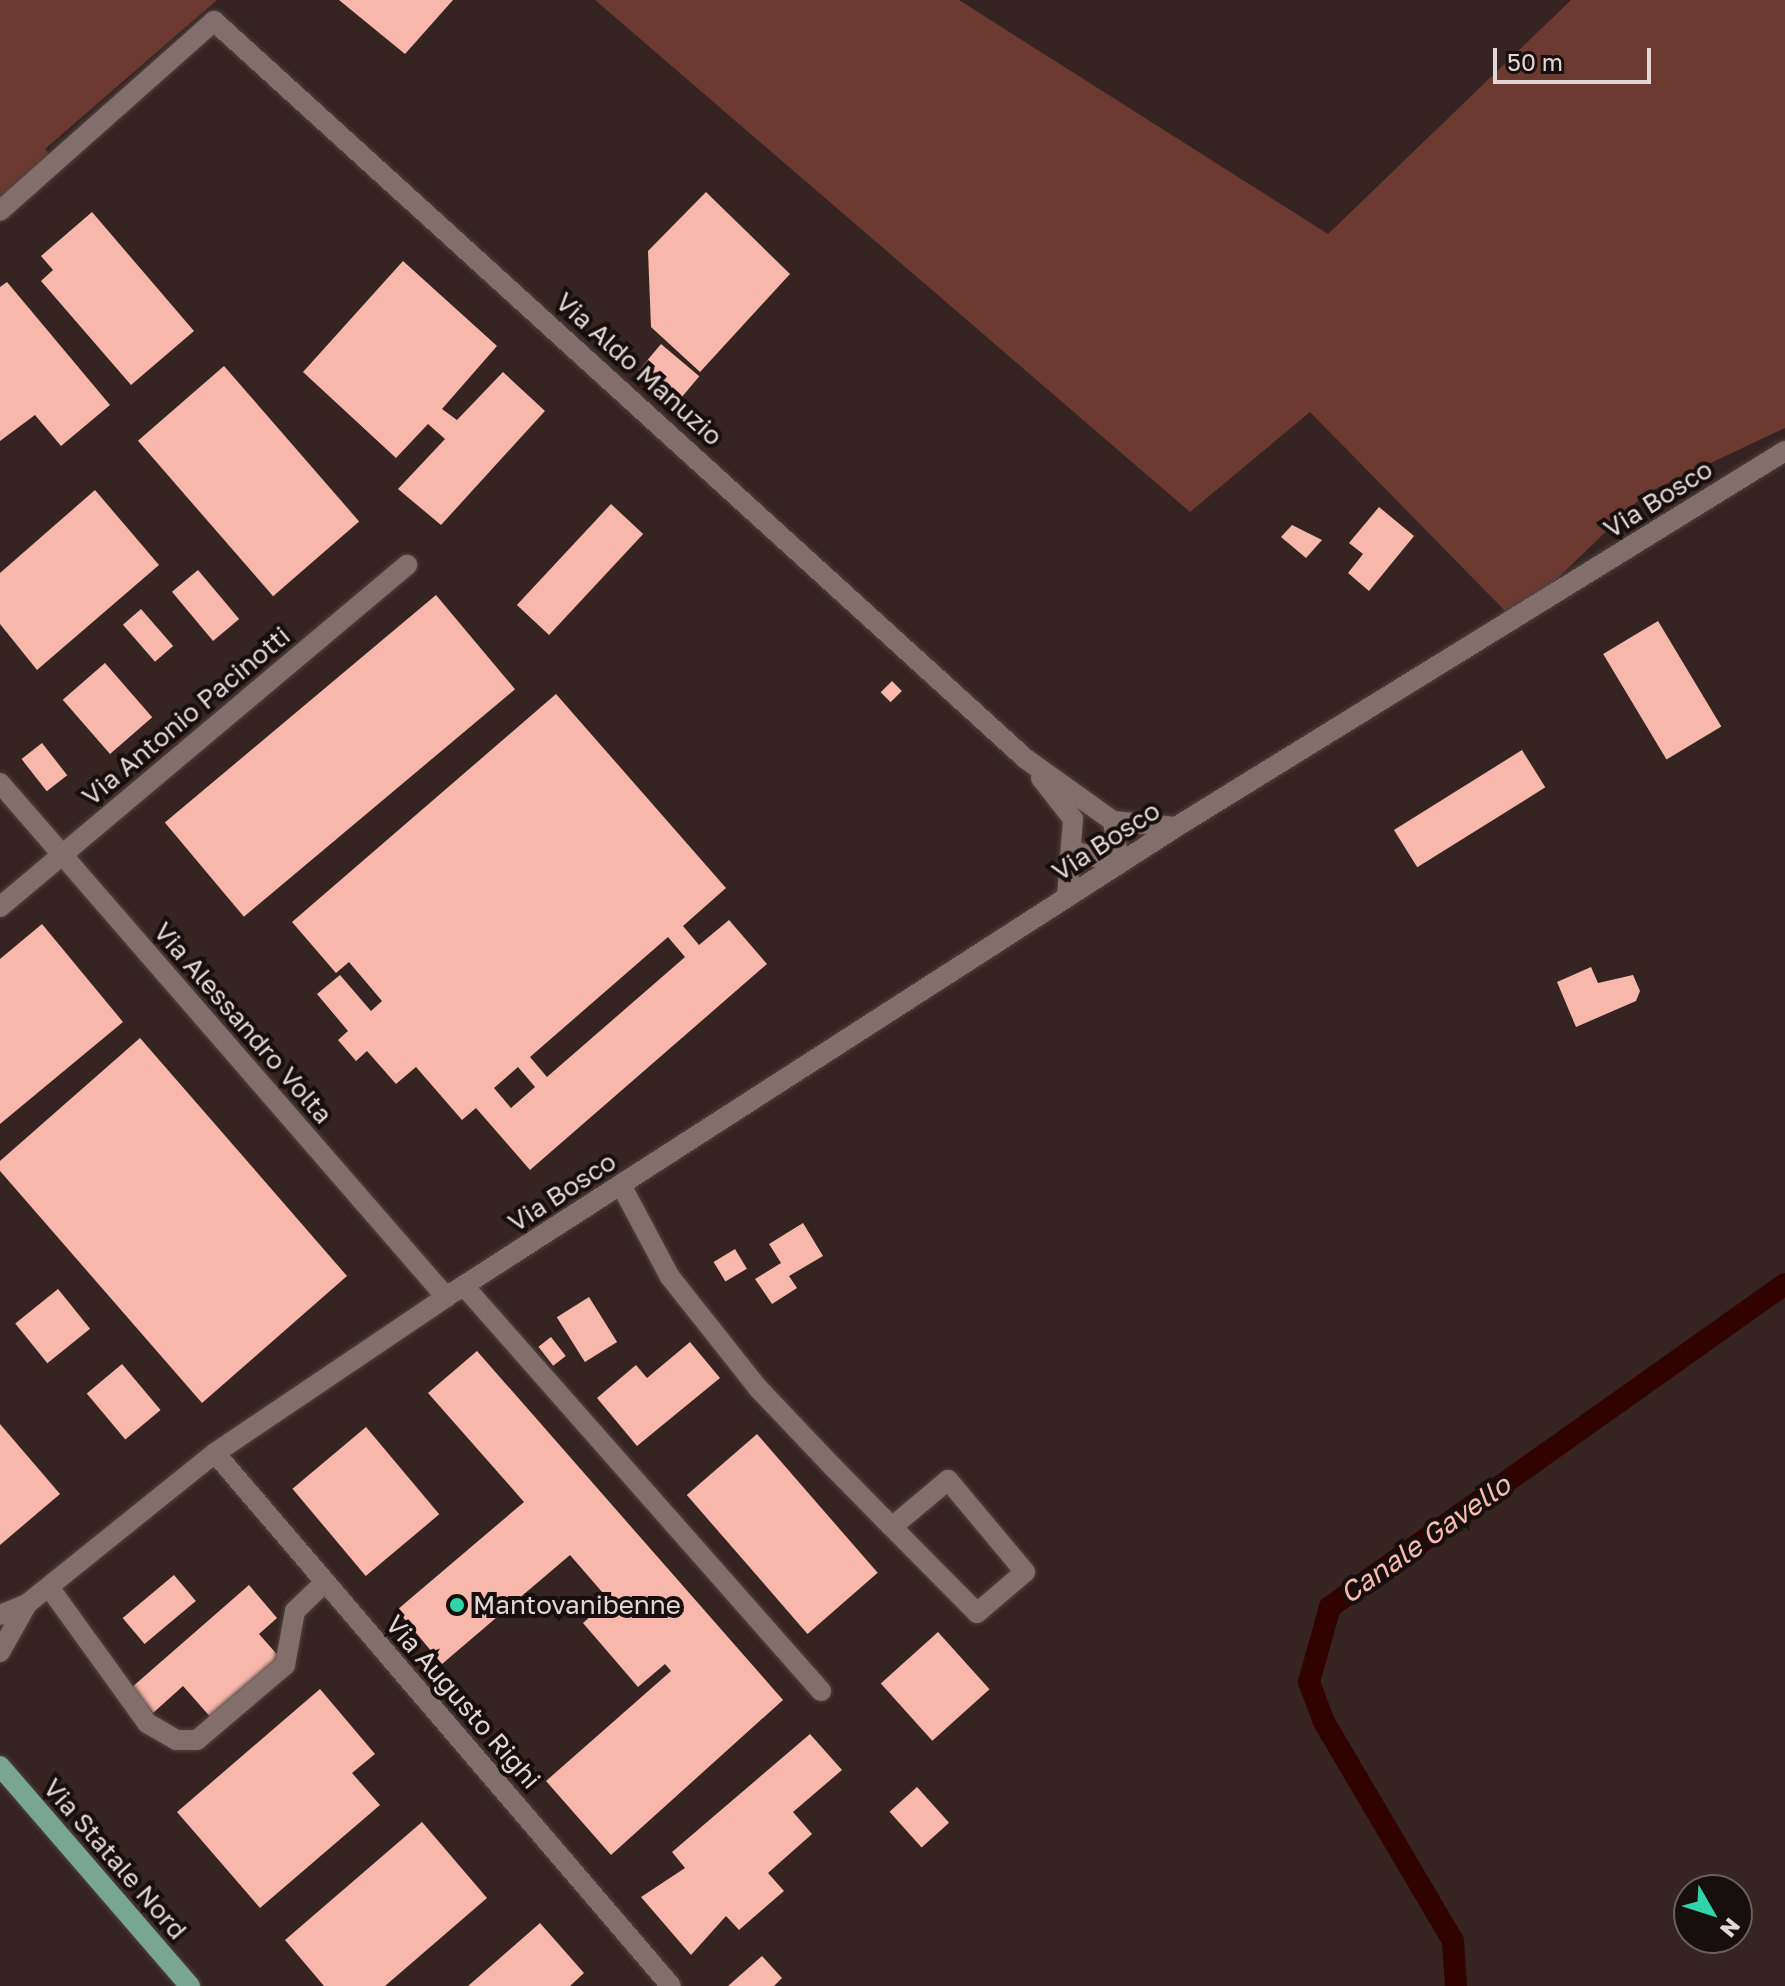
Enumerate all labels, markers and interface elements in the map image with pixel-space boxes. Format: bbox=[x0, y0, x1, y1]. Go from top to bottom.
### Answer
scale bar bbox=[1497, 32, 1655, 82]
text: 50 m bbox=[1507, 47, 1563, 76]
street label: Via Aldo Manuzio bbox=[549, 286, 729, 452]
street label: Via Bosco bbox=[1598, 453, 1718, 545]
street label: Via Antonio Pacinotti bbox=[76, 620, 296, 812]
street label: Via Bosco bbox=[1046, 795, 1166, 887]
street label: Via Alessandro Volta bbox=[147, 916, 339, 1130]
street label: Via Bosco bbox=[502, 1146, 622, 1238]
water label: Canale Gavello bbox=[1333, 1468, 1517, 1610]
place label: Mantovanibenne bbox=[473, 1589, 681, 1621]
marker: Mantovanibenne bbox=[448, 1596, 466, 1614]
street label: Via Augusto Righi bbox=[379, 1609, 547, 1795]
street label: Via Statale Nord bbox=[37, 1772, 193, 1946]
north arrow bbox=[1673, 1874, 1753, 1954]
text: N bbox=[1715, 1913, 1746, 1943]

